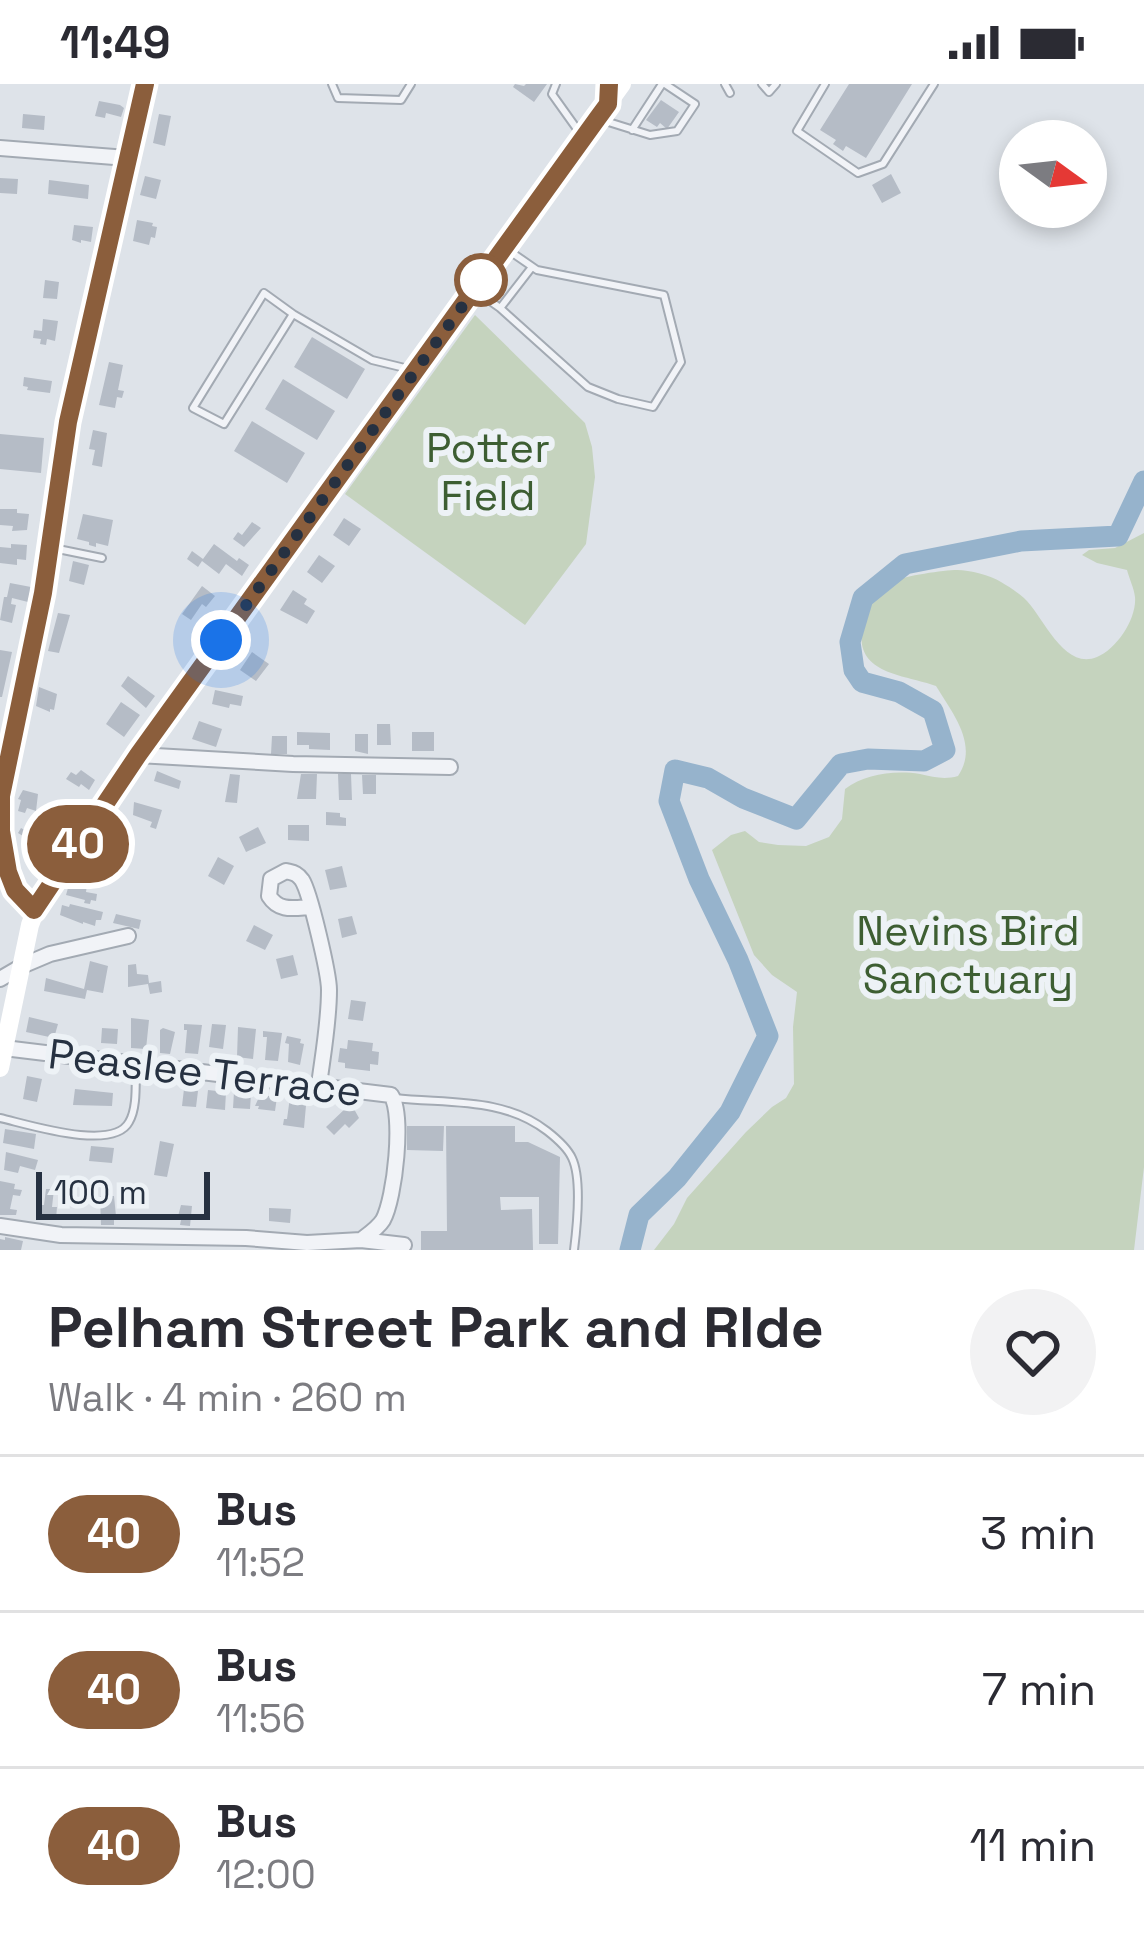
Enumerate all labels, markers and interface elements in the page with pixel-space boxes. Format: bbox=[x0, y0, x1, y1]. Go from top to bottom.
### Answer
text: 11:49 bbox=[60, 14, 171, 71]
north arrow bbox=[999, 120, 1107, 228]
map controls bbox=[999, 120, 1107, 228]
unlabelled marker bbox=[456, 255, 506, 305]
park label: Potter Field bbox=[426, 421, 550, 522]
your location bbox=[191, 610, 251, 670]
line badge: 40 bbox=[24, 805, 132, 883]
text: 40 bbox=[51, 817, 105, 870]
park label: Nevins Bird Sanctuary bbox=[856, 904, 1080, 1005]
street label: Peaslee Terrace bbox=[45, 1027, 365, 1118]
scale bar bbox=[36, 1166, 210, 1219]
text: 100 m bbox=[54, 1172, 147, 1214]
button: heart bbox=[970, 1289, 1096, 1415]
text: Pelham Street Park and RIde bbox=[48, 1291, 824, 1364]
text: Walk · 4 min · 260 m bbox=[48, 1373, 407, 1422]
text: Bus bbox=[216, 1481, 297, 1538]
text: 3 min bbox=[980, 1505, 1096, 1562]
text: 40 bbox=[87, 1507, 141, 1560]
text: 11:52 bbox=[216, 1538, 305, 1587]
text: Bus bbox=[216, 1637, 297, 1694]
text: 7 min bbox=[982, 1661, 1096, 1718]
text: 40 bbox=[87, 1663, 141, 1716]
text: 11:56 bbox=[216, 1694, 306, 1743]
text: Bus bbox=[216, 1793, 297, 1850]
text: 11 min bbox=[970, 1817, 1096, 1874]
text: 40 bbox=[87, 1819, 141, 1872]
text: 12:00 bbox=[216, 1850, 316, 1899]

